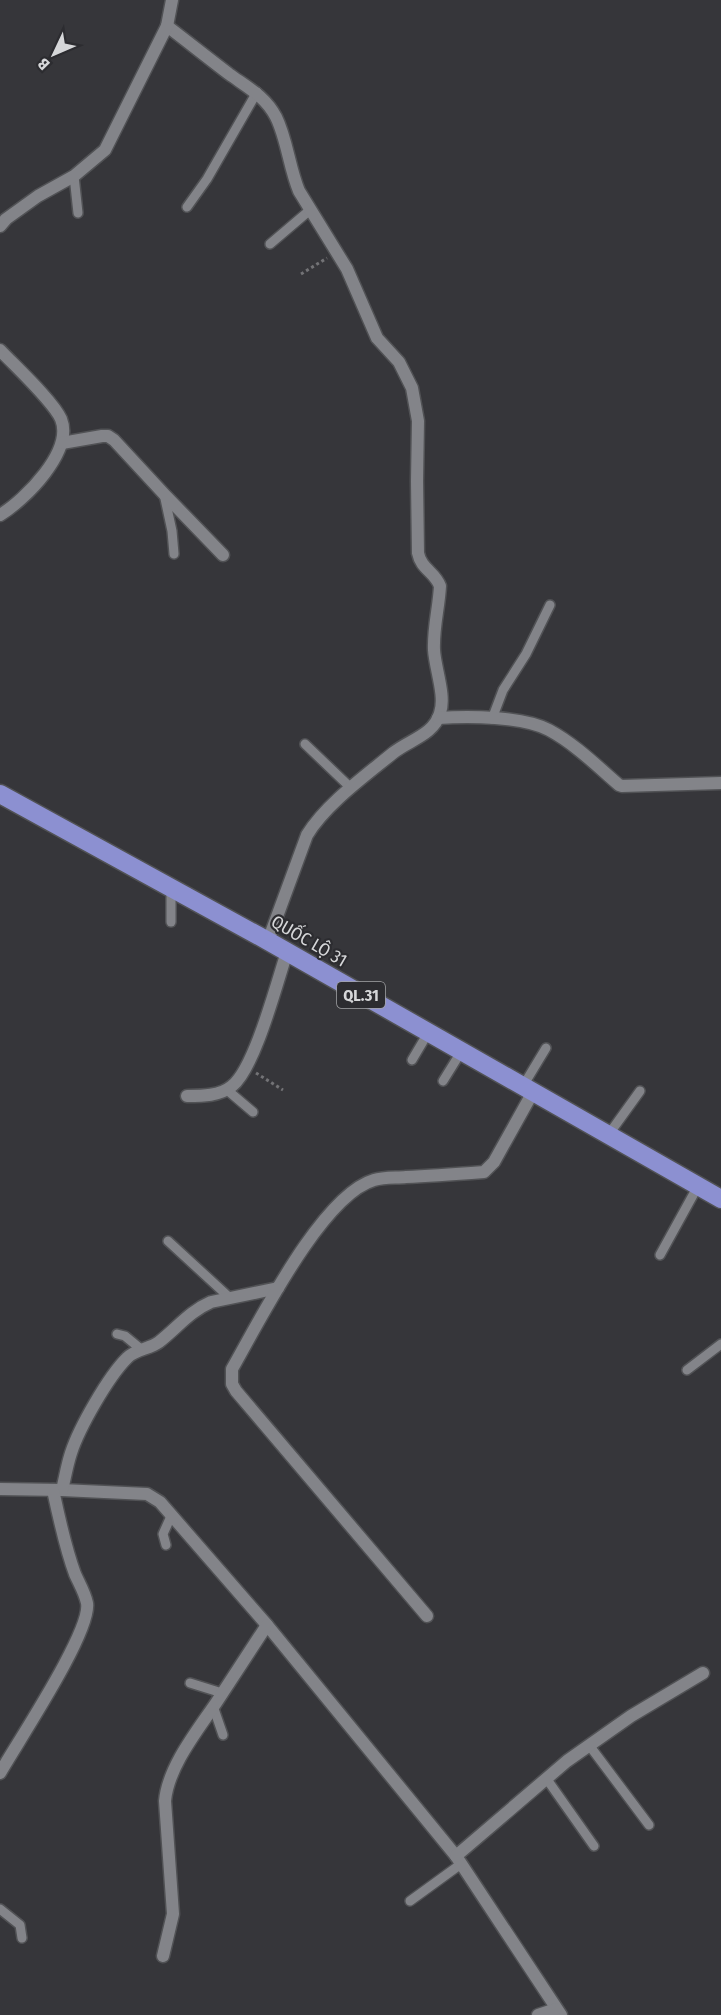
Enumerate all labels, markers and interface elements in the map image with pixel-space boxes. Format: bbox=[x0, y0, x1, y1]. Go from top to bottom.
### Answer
north arrow bbox=[24, 24, 84, 84]
text: B bbox=[34, 54, 54, 74]
street label: QUỐC LỘ 31 bbox=[267, 908, 352, 972]
road number: QL.31 bbox=[337, 982, 385, 1008]

